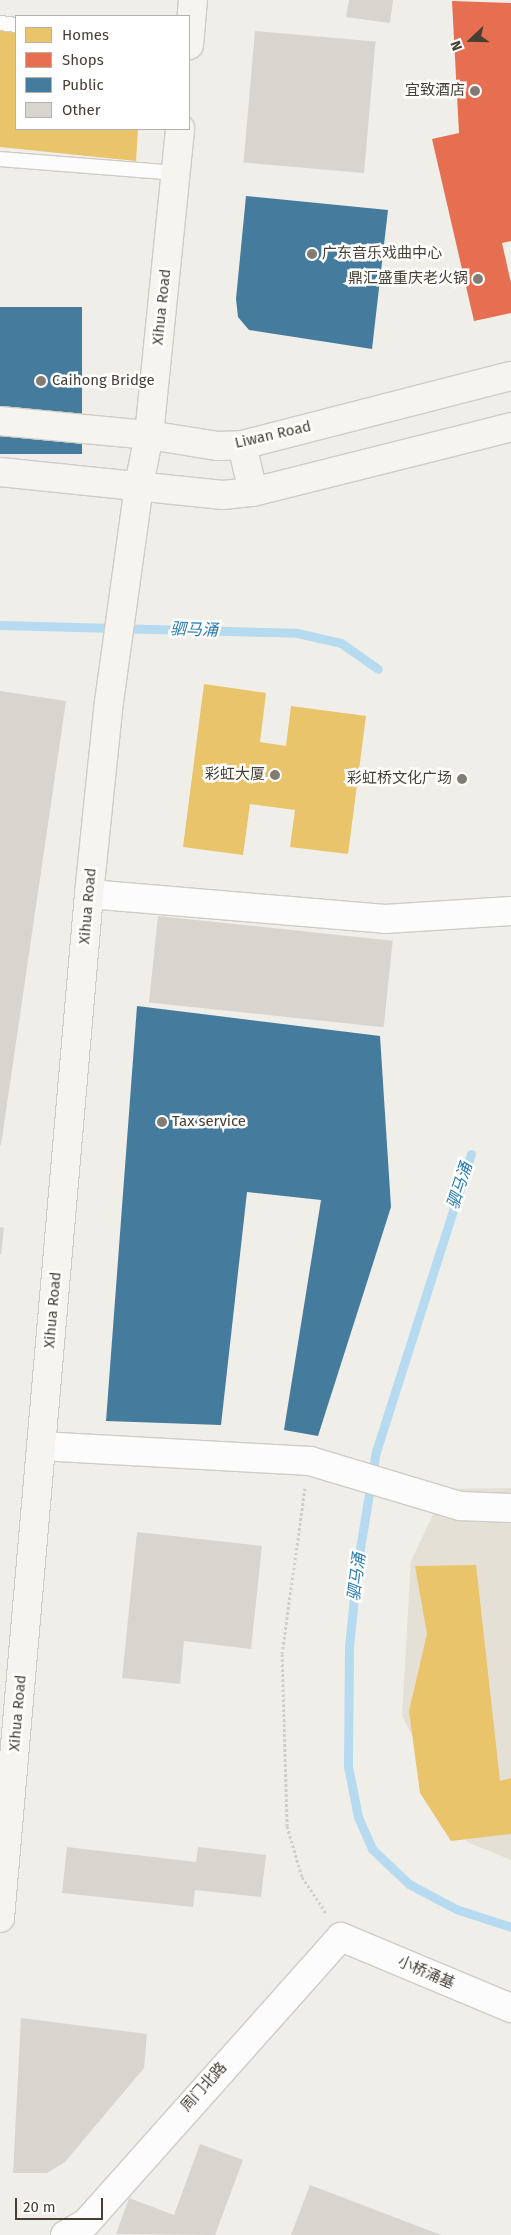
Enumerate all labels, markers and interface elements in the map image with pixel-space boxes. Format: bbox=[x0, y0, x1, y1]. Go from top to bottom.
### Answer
legend bbox=[15, 15, 190, 130]
north arrow bbox=[446, 15, 496, 65]
text: Homes bbox=[62, 26, 109, 44]
text: N bbox=[447, 38, 466, 53]
text: Shops bbox=[62, 51, 104, 69]
text: Public bbox=[62, 76, 104, 94]
place label: 宜致酒店 bbox=[405, 82, 465, 100]
marker: 宜致酒店 bbox=[469, 85, 481, 97]
text: Other bbox=[62, 101, 101, 119]
place label: 广东音乐戏曲中心 bbox=[322, 245, 442, 263]
marker: 广东音乐戏曲中心 bbox=[306, 248, 318, 260]
street label: Xihua Road bbox=[149, 268, 175, 346]
place label: 鼎汇盛重庆老火锅 bbox=[348, 270, 468, 288]
marker: 鼎汇盛重庆老火锅 bbox=[472, 273, 484, 285]
place label: Caihong Bridge bbox=[52, 372, 155, 390]
marker: Caihong Bridge bbox=[34, 374, 48, 388]
street label: Liwan Road bbox=[233, 417, 313, 453]
water label: 驷马涌 bbox=[170, 620, 218, 640]
place label: 彩虹大厦 bbox=[205, 766, 265, 784]
marker: 彩虹大厦 bbox=[269, 769, 281, 781]
place label: 彩虹桥文化广场 bbox=[347, 770, 452, 788]
marker: 彩虹桥文化广场 bbox=[456, 773, 468, 785]
street label: Xihua Road bbox=[76, 867, 100, 945]
place label: Tax service bbox=[172, 1113, 246, 1131]
marker: Tax service bbox=[156, 1116, 168, 1128]
water label: 驷马涌 bbox=[443, 1160, 477, 1212]
street label: Xihua Road bbox=[41, 1271, 65, 1349]
water label: 驷马涌 bbox=[345, 1552, 369, 1602]
street label: Xihua Road bbox=[6, 1674, 30, 1752]
street label: 小桥涌基 bbox=[395, 1953, 457, 1993]
street label: 周门北路 bbox=[177, 2059, 231, 2115]
scale bar bbox=[18, 2188, 105, 2220]
text: 20 m bbox=[23, 2198, 56, 2216]

